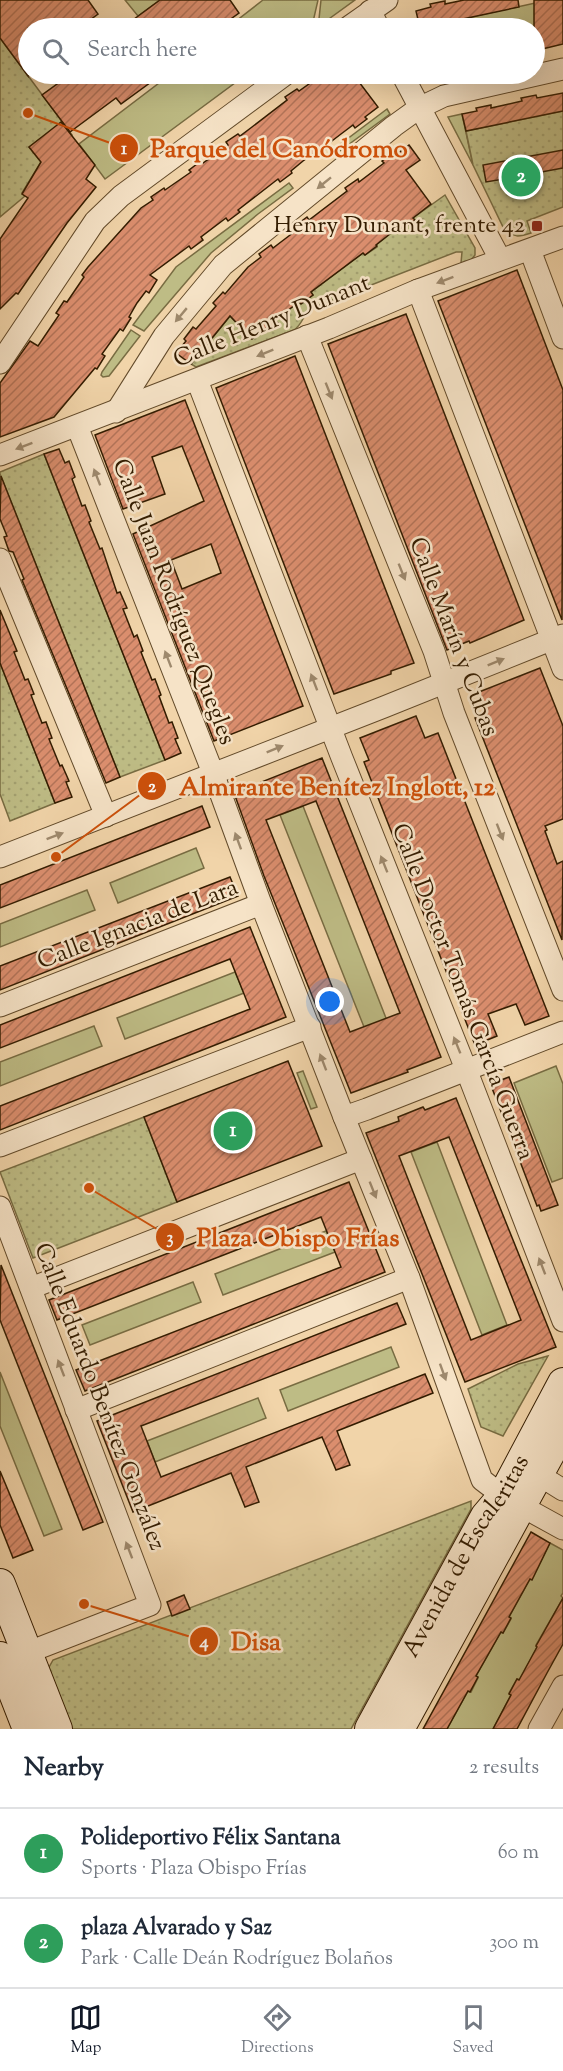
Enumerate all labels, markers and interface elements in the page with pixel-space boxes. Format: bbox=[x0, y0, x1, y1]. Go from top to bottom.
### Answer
search box bbox=[18, 18, 545, 84]
icon: search bbox=[39, 35, 72, 68]
text: Search here bbox=[87, 35, 197, 67]
callout: Parque del Canódromo bbox=[109, 126, 420, 170]
text: Parque del Canódromo bbox=[150, 132, 408, 169]
text: 1 bbox=[121, 137, 128, 163]
pin: 2 bbox=[502, 154, 540, 200]
one-way arrow bbox=[316, 177, 332, 190]
place label: Henry Dunant, frente 42 bbox=[273, 209, 525, 243]
marker: Henry Dunant, frente 42 bbox=[530, 219, 544, 233]
street label: Calle Henry Dunant bbox=[168, 267, 376, 377]
one-way arrow bbox=[436, 275, 454, 285]
one-way arrow bbox=[175, 307, 188, 323]
one-way arrow bbox=[255, 348, 273, 358]
one-way arrow bbox=[324, 382, 334, 400]
one-way arrow bbox=[15, 442, 33, 451]
street label: Calle Juan Rodríguez Quegles bbox=[103, 454, 243, 750]
one-way arrow bbox=[91, 468, 101, 486]
street label: Calle Marín y Cubas bbox=[399, 533, 507, 741]
one-way arrow bbox=[397, 563, 407, 581]
one-way arrow bbox=[163, 650, 172, 668]
one-way arrow bbox=[487, 657, 505, 667]
one-way arrow bbox=[309, 673, 319, 691]
one-way arrow bbox=[266, 744, 284, 753]
callout: Almirante Benítez Inglott, 12 bbox=[137, 764, 507, 808]
text: Almirante Benítez Inglott, 12 bbox=[179, 770, 496, 807]
text: 2 bbox=[148, 775, 157, 801]
street label: Calle Doctor Tomás García Guerra bbox=[382, 819, 542, 1165]
one-way arrow bbox=[496, 824, 506, 842]
one-way arrow bbox=[46, 830, 64, 840]
one-way arrow bbox=[232, 832, 242, 850]
one-way arrow bbox=[379, 855, 388, 873]
street label: Calle Ignacia de Lara bbox=[33, 871, 243, 979]
your location bbox=[315, 987, 344, 1016]
one-way arrow bbox=[452, 1036, 461, 1054]
one-way arrow bbox=[318, 1053, 327, 1071]
pin: 1 bbox=[214, 1108, 252, 1154]
one-way arrow bbox=[369, 1182, 379, 1200]
callout: Plaza Obispo Frías bbox=[155, 1215, 412, 1259]
text: Plaza Obispo Frías bbox=[197, 1221, 399, 1258]
text: 3 bbox=[166, 1226, 174, 1252]
street label: Calle Eduardo Benítez González bbox=[25, 1238, 173, 1556]
one-way arrow bbox=[536, 1257, 546, 1275]
one-way arrow bbox=[55, 1359, 65, 1377]
one-way arrow bbox=[439, 1364, 449, 1382]
street label: Avenida de Escaleritas bbox=[395, 1449, 539, 1664]
one-way arrow bbox=[124, 1541, 134, 1559]
callout: Disa bbox=[189, 1619, 294, 1663]
text: Disa bbox=[231, 1625, 281, 1662]
text: 4 bbox=[198, 1630, 209, 1656]
text: Nearby bbox=[24, 1750, 104, 1787]
text: 2 results bbox=[469, 1754, 539, 1783]
text: Polideportivo Félix Santana bbox=[81, 1823, 341, 1855]
text: 1 bbox=[40, 1839, 47, 1868]
text: 60 m bbox=[498, 1839, 539, 1868]
text: Sports · Plaza Obispo Frías bbox=[81, 1855, 307, 1884]
text: plaza Alvarado y Saz bbox=[81, 1913, 272, 1945]
text: 2 bbox=[39, 1929, 48, 1958]
text: 300 m bbox=[489, 1929, 539, 1958]
text: Park · Calle Deán Rodríguez Bolaños bbox=[81, 1945, 393, 1974]
tab: Map bbox=[69, 2001, 102, 2060]
tab: Directions bbox=[241, 2001, 314, 2060]
tab: Saved bbox=[452, 2001, 494, 2060]

